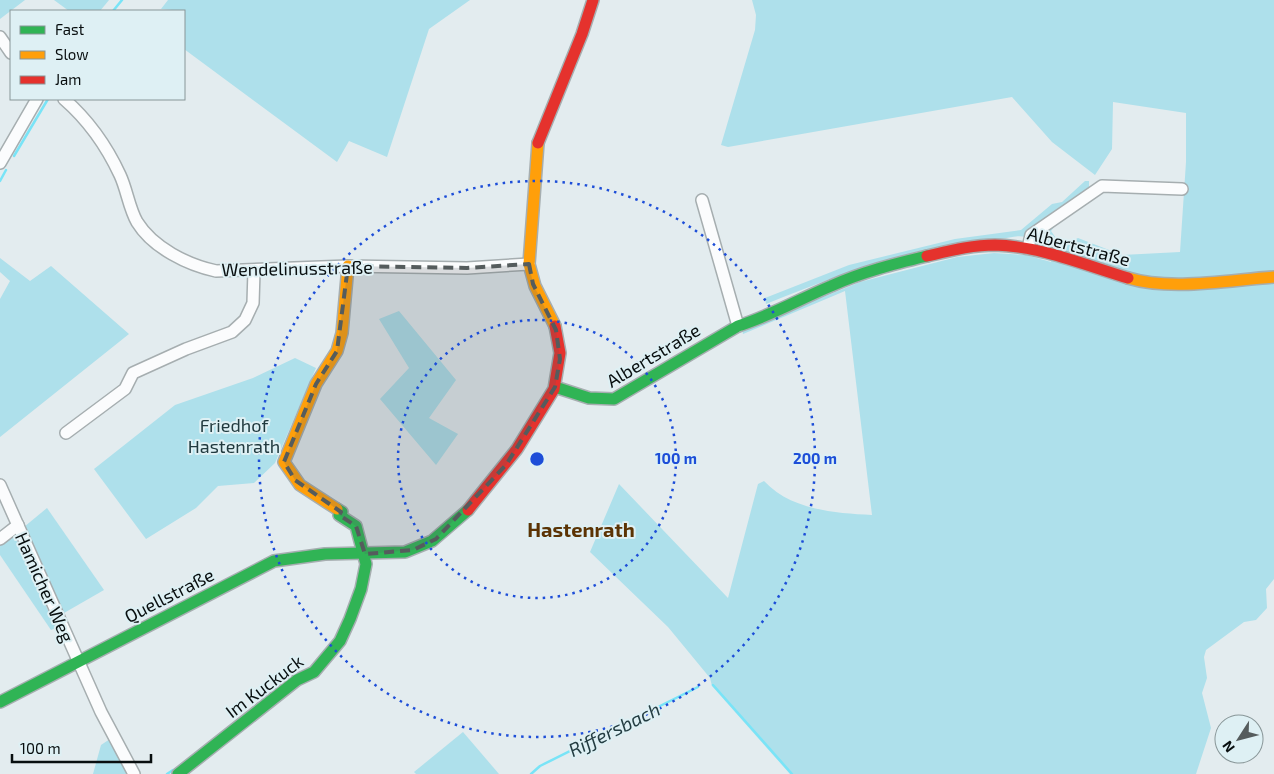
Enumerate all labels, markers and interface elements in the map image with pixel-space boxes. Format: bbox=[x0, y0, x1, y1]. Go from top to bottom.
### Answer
legend bbox=[10, 10, 185, 100]
text: Fast bbox=[55, 20, 85, 38]
text: Slow bbox=[55, 45, 89, 63]
text: Jam bbox=[55, 70, 81, 88]
street label: Albertstraße bbox=[1025, 222, 1133, 270]
street label: Wendelinusstraße bbox=[221, 256, 373, 280]
street label: Albertstraße bbox=[602, 318, 704, 392]
park label: Friedhof Hastenrath bbox=[188, 414, 280, 457]
text: 100 m bbox=[655, 449, 697, 467]
text: 200 m bbox=[793, 449, 837, 467]
centre of rings bbox=[528, 450, 546, 468]
district label: Hastenrath bbox=[527, 517, 635, 541]
street label: Hamicher Weg bbox=[11, 529, 79, 645]
street label: Quellstraße bbox=[121, 563, 217, 627]
street label: Im Kuckuck bbox=[221, 650, 307, 722]
water label: Riffersbach bbox=[564, 697, 664, 761]
north arrow bbox=[1214, 714, 1264, 764]
scale bar bbox=[12, 732, 151, 764]
text: N bbox=[1218, 738, 1238, 756]
text: 100 m bbox=[20, 739, 61, 757]

